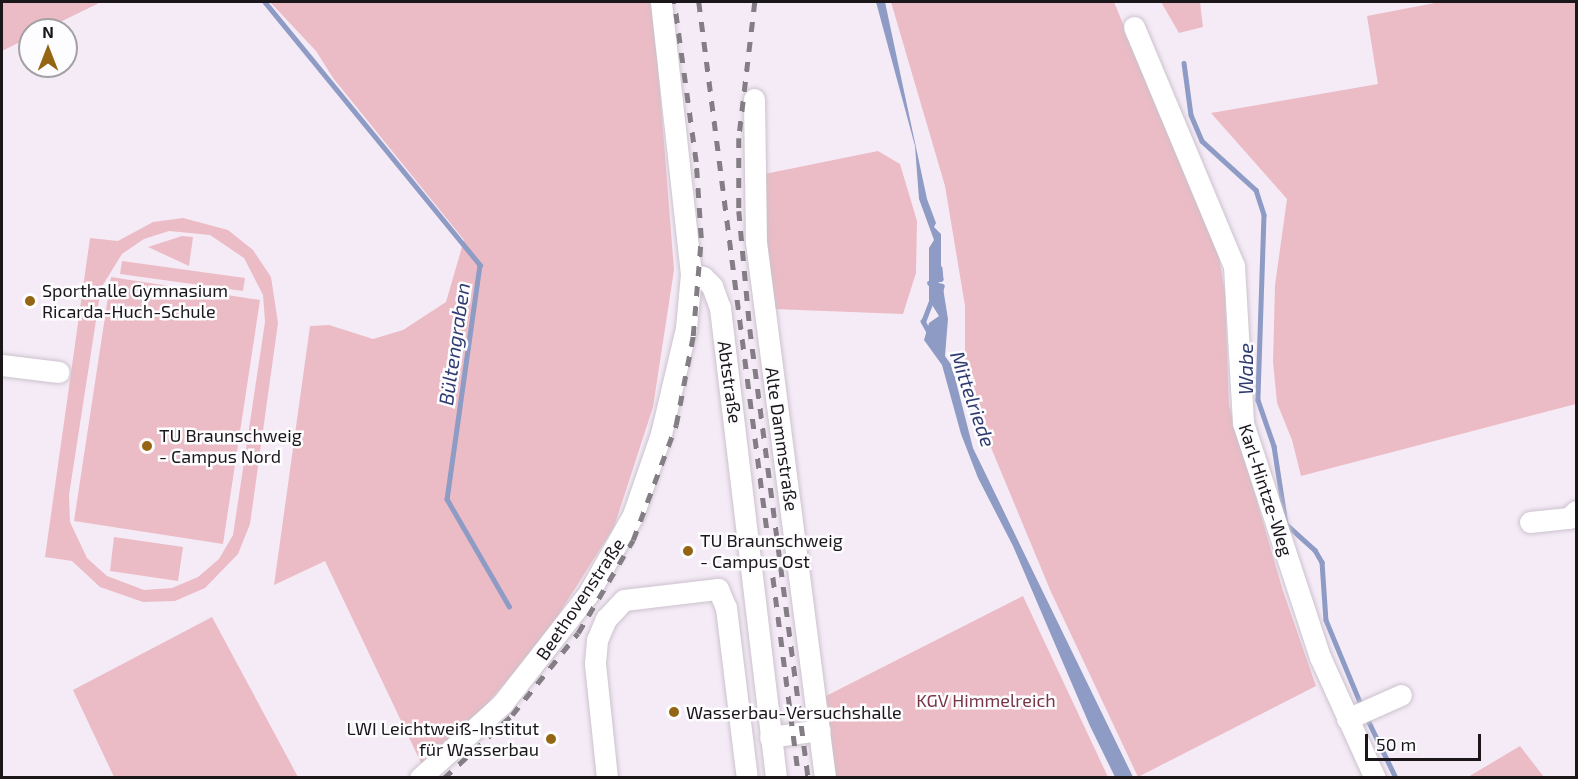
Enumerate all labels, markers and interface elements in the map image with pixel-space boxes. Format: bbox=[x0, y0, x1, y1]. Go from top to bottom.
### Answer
north arrow bbox=[18, 18, 78, 78]
text: N bbox=[42, 22, 54, 41]
place label: Sporthalle Gymnasium Ricarda-Huch-Schule bbox=[42, 280, 228, 322]
water label: Bültengraben bbox=[434, 281, 474, 407]
marker: Sporthalle Gymnasium Ricarda-Huch-Schule bbox=[23, 294, 37, 308]
street label: Abtstraße bbox=[714, 339, 746, 425]
water label: Wabe bbox=[1233, 343, 1257, 395]
water label: Mittelriede bbox=[945, 348, 1001, 450]
street label: Alte Dammstraße bbox=[761, 366, 803, 512]
street label: Karl-Hintze-Weg bbox=[1234, 421, 1298, 559]
place label: TU Braunschweig - Campus Nord bbox=[159, 425, 302, 468]
marker: TU Braunschweig - Campus Nord bbox=[140, 439, 154, 453]
place label: TU Braunschweig - Campus Ost bbox=[700, 530, 843, 572]
street label: Beethovenstraße bbox=[531, 534, 629, 664]
marker: TU Braunschweig - Campus Ost bbox=[681, 544, 695, 558]
park label: KGV Himmelreich bbox=[916, 689, 1056, 711]
place label: Wasserbau-Versuchshalle bbox=[686, 701, 902, 723]
marker: Wasserbau-Versuchshalle bbox=[667, 705, 681, 719]
place label: LWI Leichtweiß-Institut für Wasserbau bbox=[347, 718, 539, 760]
scale bar bbox=[1368, 722, 1484, 760]
marker: LWI Leichtweiß-Institut für Wasserbau bbox=[544, 732, 558, 746]
text: 50 m bbox=[1376, 733, 1416, 755]

